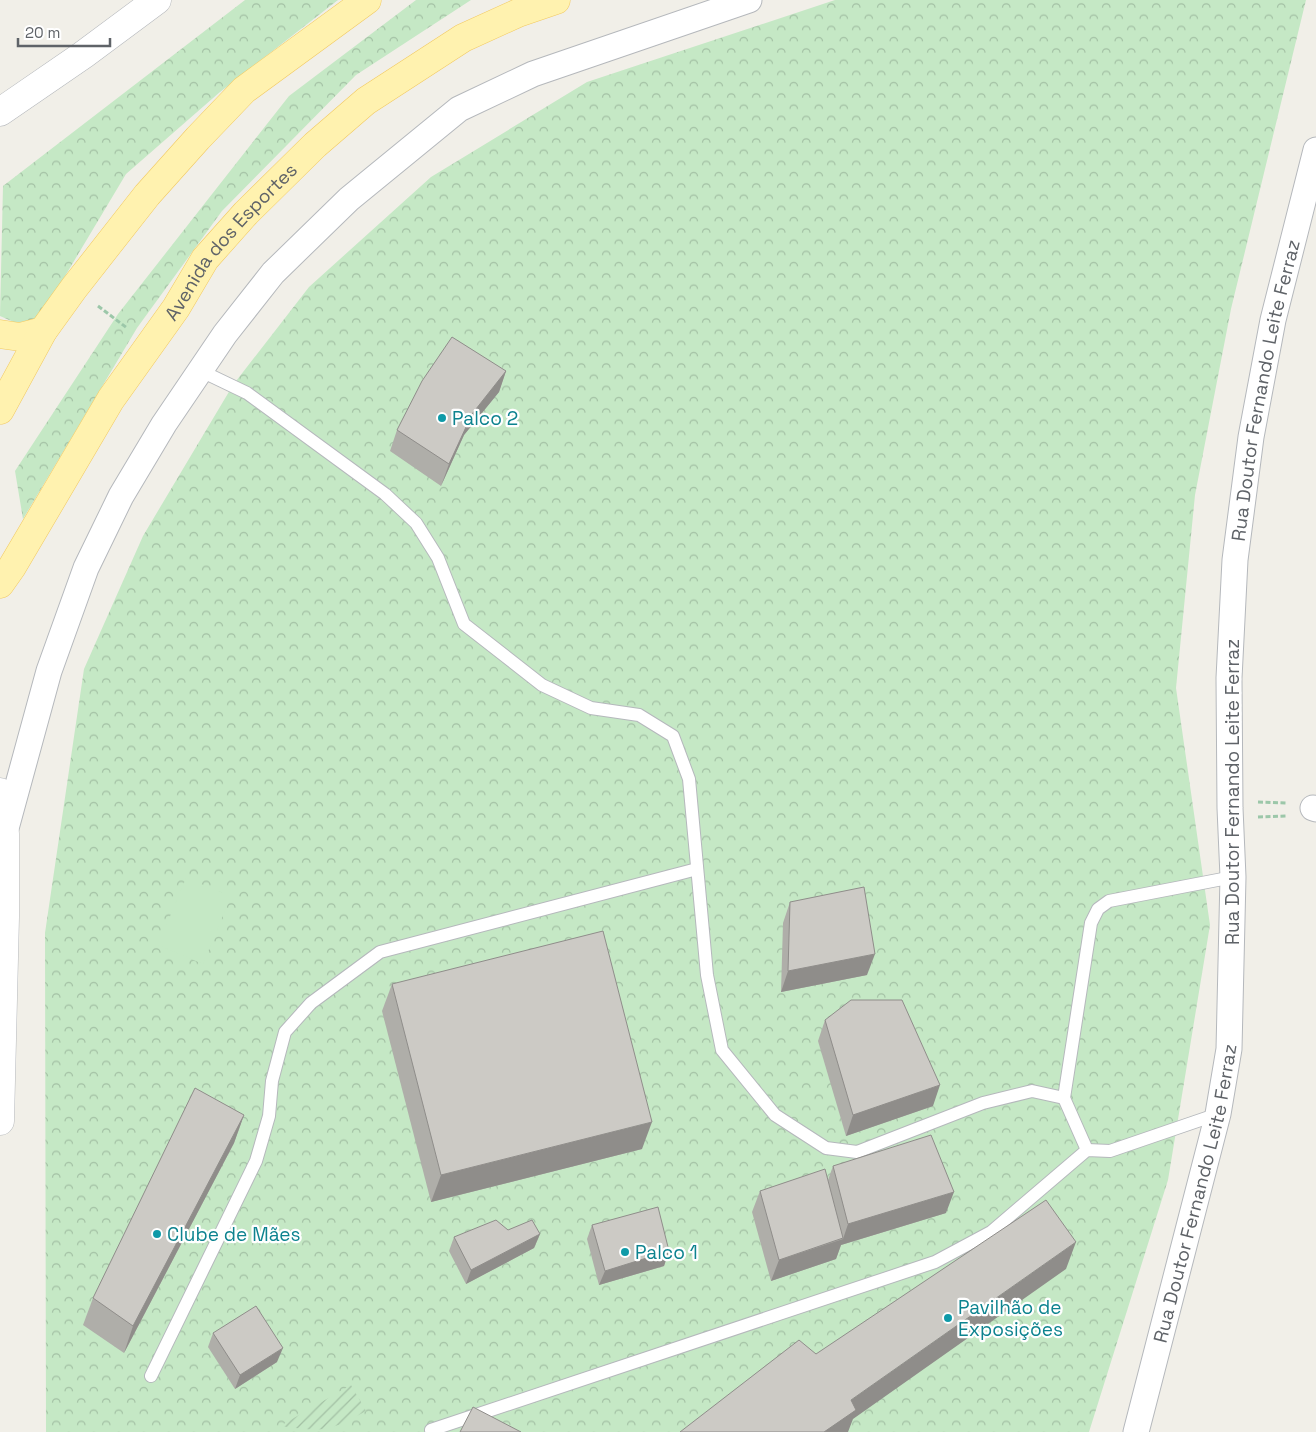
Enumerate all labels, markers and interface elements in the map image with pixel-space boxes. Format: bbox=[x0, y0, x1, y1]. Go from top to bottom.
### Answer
scale bar bbox=[18, 15, 110, 47]
text: 20 m bbox=[25, 23, 60, 42]
street label: Avenida dos Esportes bbox=[159, 158, 303, 326]
street label: Rua Doutor Fernando Leite Ferraz bbox=[1226, 237, 1306, 543]
place label: Palco 2 bbox=[452, 406, 518, 431]
marker: Palco 2 bbox=[436, 412, 448, 424]
street label: Rua Doutor Fernando Leite Ferraz bbox=[1220, 639, 1245, 945]
street label: Rua Doutor Fernando Leite Ferraz bbox=[1148, 1042, 1243, 1345]
place label: Clube de Mães bbox=[167, 1222, 301, 1247]
marker: Clube de Mães bbox=[151, 1228, 163, 1240]
place label: Palco 1 bbox=[635, 1240, 698, 1265]
marker: Palco 1 bbox=[619, 1246, 631, 1258]
place label: Pavilhão de Exposições bbox=[958, 1295, 1063, 1342]
marker: Pavilhão de Exposições bbox=[942, 1312, 954, 1324]

